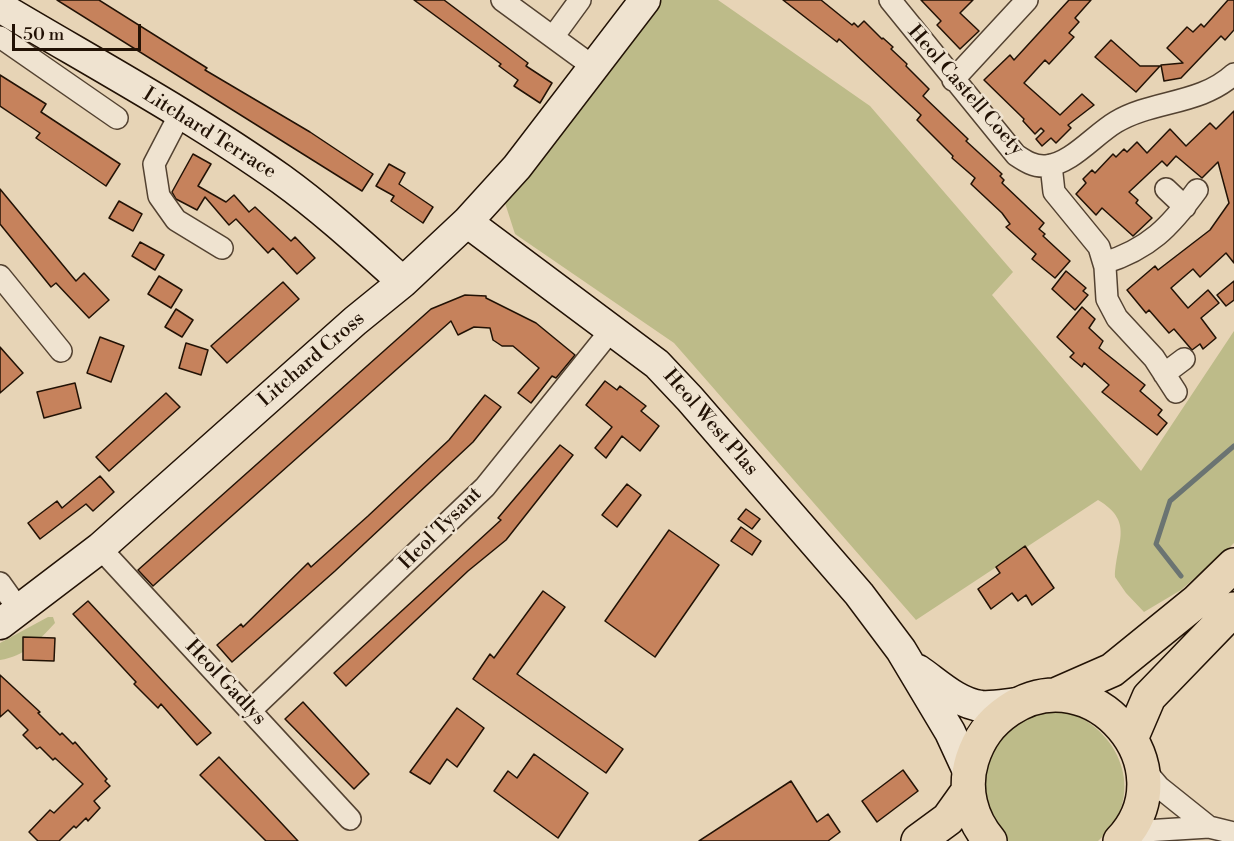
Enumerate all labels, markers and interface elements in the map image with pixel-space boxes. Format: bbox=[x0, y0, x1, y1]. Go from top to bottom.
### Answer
scale bar bbox=[15, 12, 144, 50]
street label: Heol Castell Coety bbox=[902, 21, 1028, 161]
text: 50 m bbox=[23, 23, 64, 46]
street label: Litchard Terrace bbox=[138, 83, 280, 185]
street label: Litchard Cross bbox=[254, 307, 370, 413]
street label: Heol West Plas bbox=[657, 365, 763, 481]
street label: Heol Tysant bbox=[395, 483, 487, 575]
street label: Heol Gadlys bbox=[179, 635, 271, 731]

